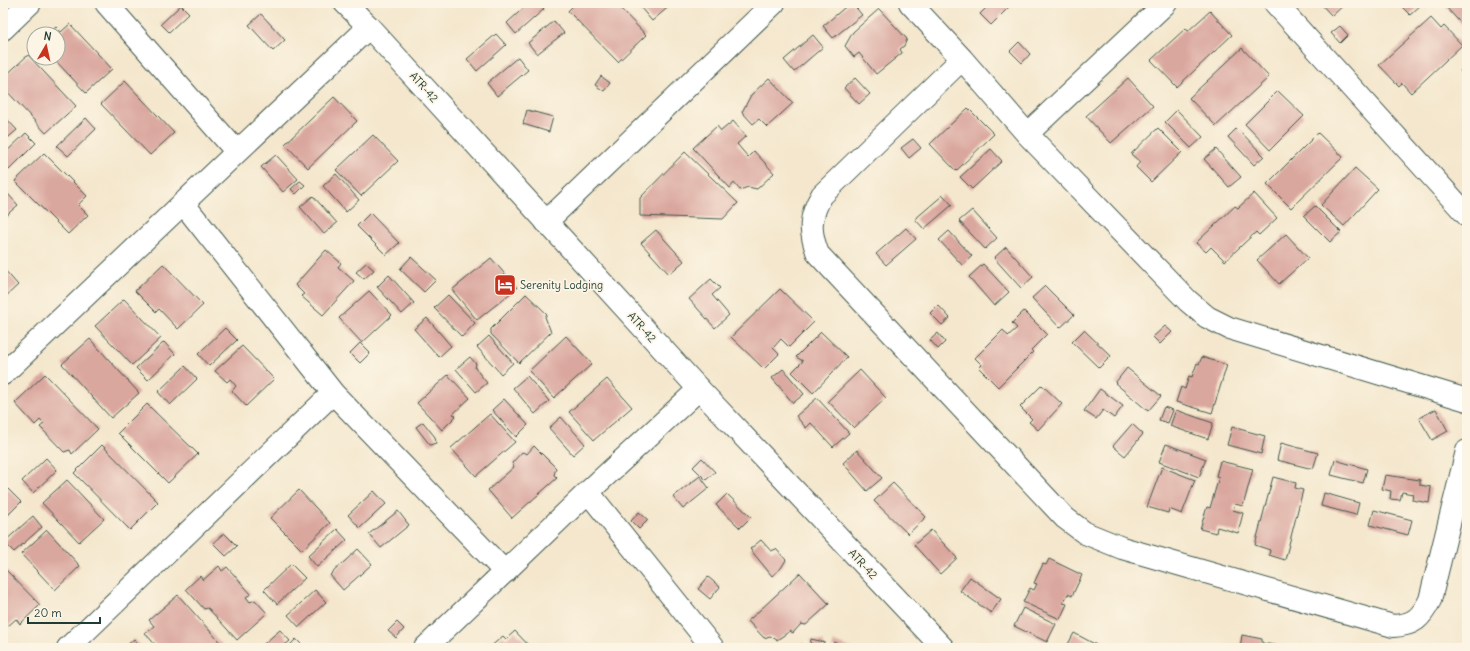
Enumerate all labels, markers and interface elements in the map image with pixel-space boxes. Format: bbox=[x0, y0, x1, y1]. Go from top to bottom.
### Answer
north arrow bbox=[26, 26, 66, 66]
text: N bbox=[43, 29, 52, 44]
street label: ATR-42 bbox=[407, 69, 441, 105]
hotel icon: Serenity Lodging bbox=[492, 272, 518, 298]
place label: Serenity Lodging bbox=[520, 278, 603, 292]
street label: ATR-42 bbox=[625, 309, 659, 345]
street label: ATR-42 bbox=[846, 546, 880, 582]
scale bar bbox=[28, 599, 100, 625]
text: 20 m bbox=[34, 605, 62, 620]

